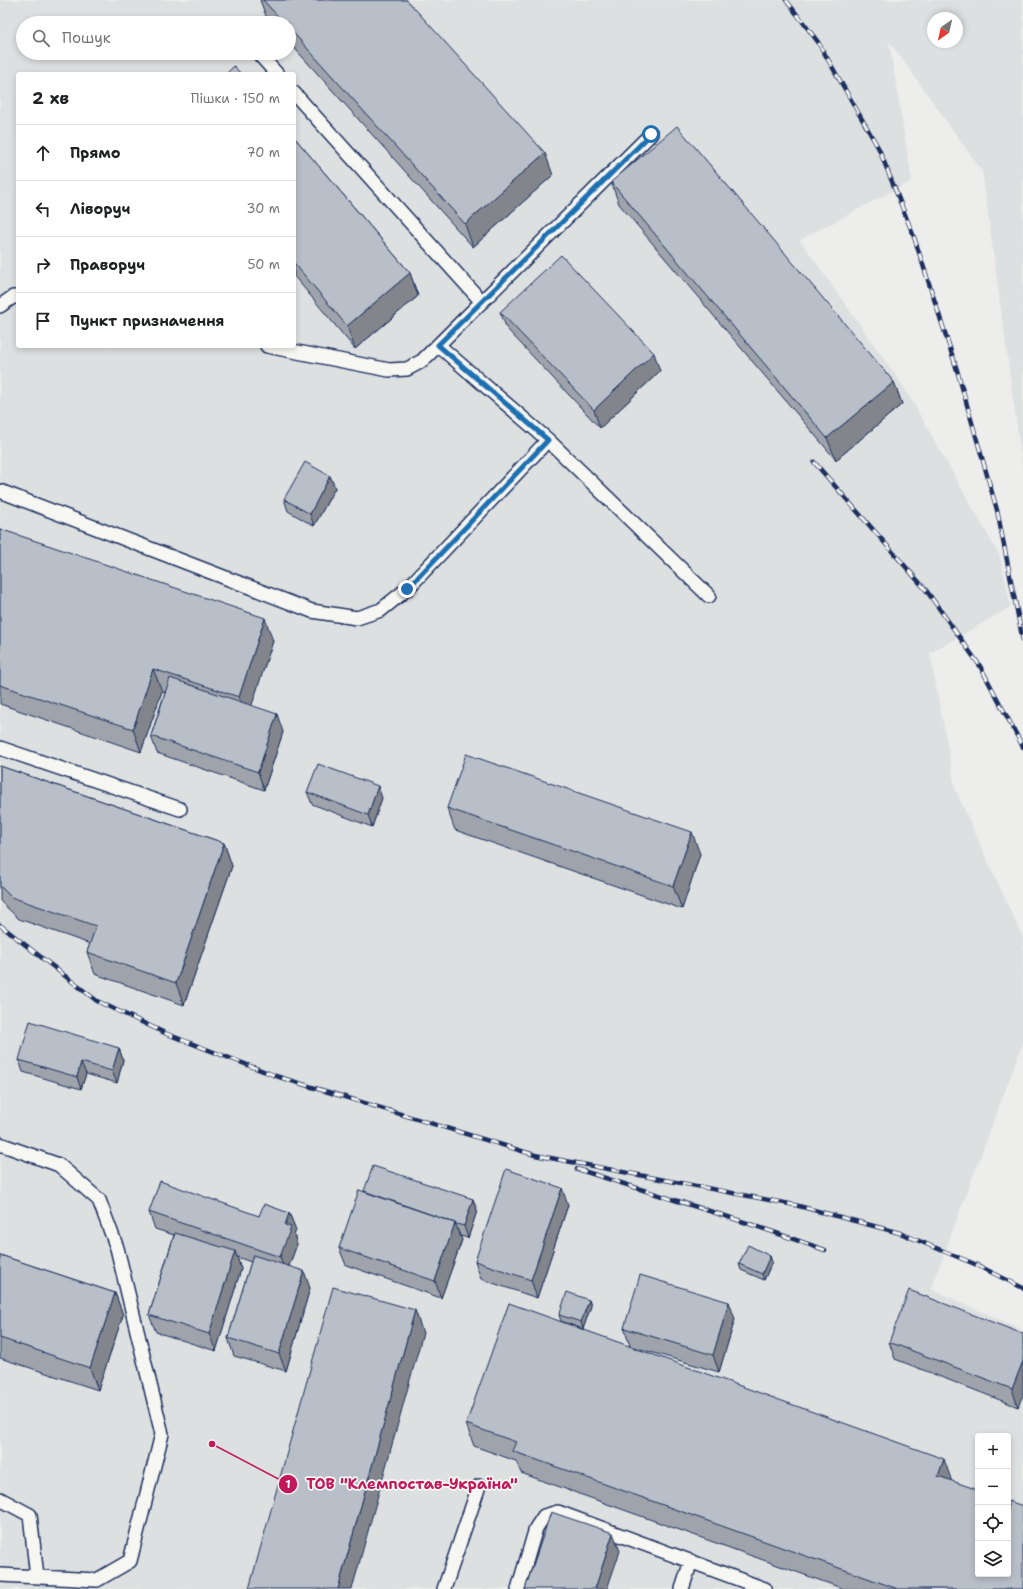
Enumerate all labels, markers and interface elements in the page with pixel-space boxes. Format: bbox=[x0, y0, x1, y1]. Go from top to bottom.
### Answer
north arrow bbox=[927, 12, 963, 48]
search box bbox=[16, 16, 296, 60]
icon: search bbox=[30, 27, 52, 49]
text: Пошук bbox=[62, 28, 111, 48]
text: 2 хв bbox=[32, 87, 69, 109]
text: Пішки · 150 m bbox=[191, 90, 280, 107]
route start bbox=[642, 125, 660, 143]
icon: ahead bbox=[32, 142, 54, 164]
text: Прямо bbox=[70, 143, 120, 163]
text: 70 m bbox=[246, 144, 280, 161]
icon: left bbox=[32, 198, 54, 220]
text: Ліворуч bbox=[70, 199, 130, 219]
text: 30 m bbox=[246, 200, 280, 217]
icon: right bbox=[32, 254, 54, 276]
text: Праворуч bbox=[70, 255, 145, 275]
text: 50 m bbox=[247, 256, 280, 273]
icon: arrive bbox=[32, 310, 54, 332]
text: Пункт призначення bbox=[70, 311, 225, 331]
route end bbox=[398, 580, 416, 598]
map controls bbox=[975, 1433, 1011, 1577]
button: + bbox=[975, 1433, 1011, 1469]
button: − bbox=[975, 1469, 1011, 1505]
callout: ТОВ "Клемпостав-Україна" bbox=[278, 1470, 526, 1497]
text: ТОВ "Клемпостав-Україна" bbox=[306, 1474, 518, 1494]
text: 1 bbox=[285, 1476, 291, 1492]
button: locate bbox=[975, 1505, 1011, 1541]
button: layers bbox=[975, 1541, 1011, 1577]

